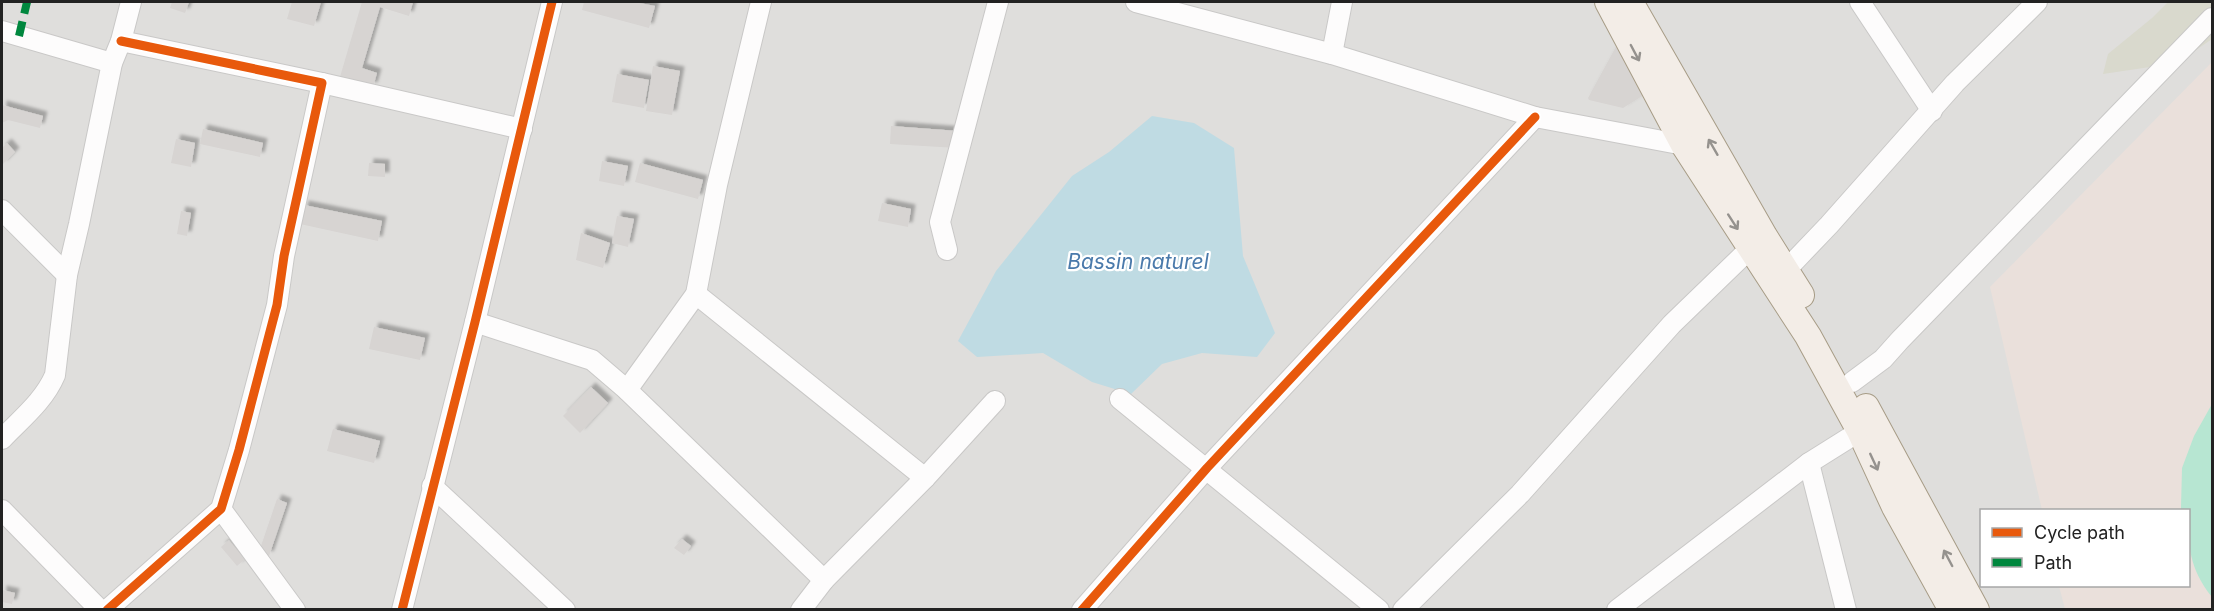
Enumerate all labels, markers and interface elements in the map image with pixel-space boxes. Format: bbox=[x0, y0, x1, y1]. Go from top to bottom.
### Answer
one-way arrow bbox=[1630, 44, 1641, 62]
one-way arrow bbox=[1707, 139, 1719, 156]
one-way arrow bbox=[1727, 213, 1739, 230]
water label: Bassin naturel bbox=[1067, 249, 1210, 274]
one-way arrow bbox=[1869, 452, 1881, 470]
legend bbox=[1980, 509, 2190, 587]
text: Cycle path bbox=[2034, 522, 2125, 543]
one-way arrow bbox=[1942, 550, 1954, 567]
text: Path bbox=[2034, 552, 2072, 573]

